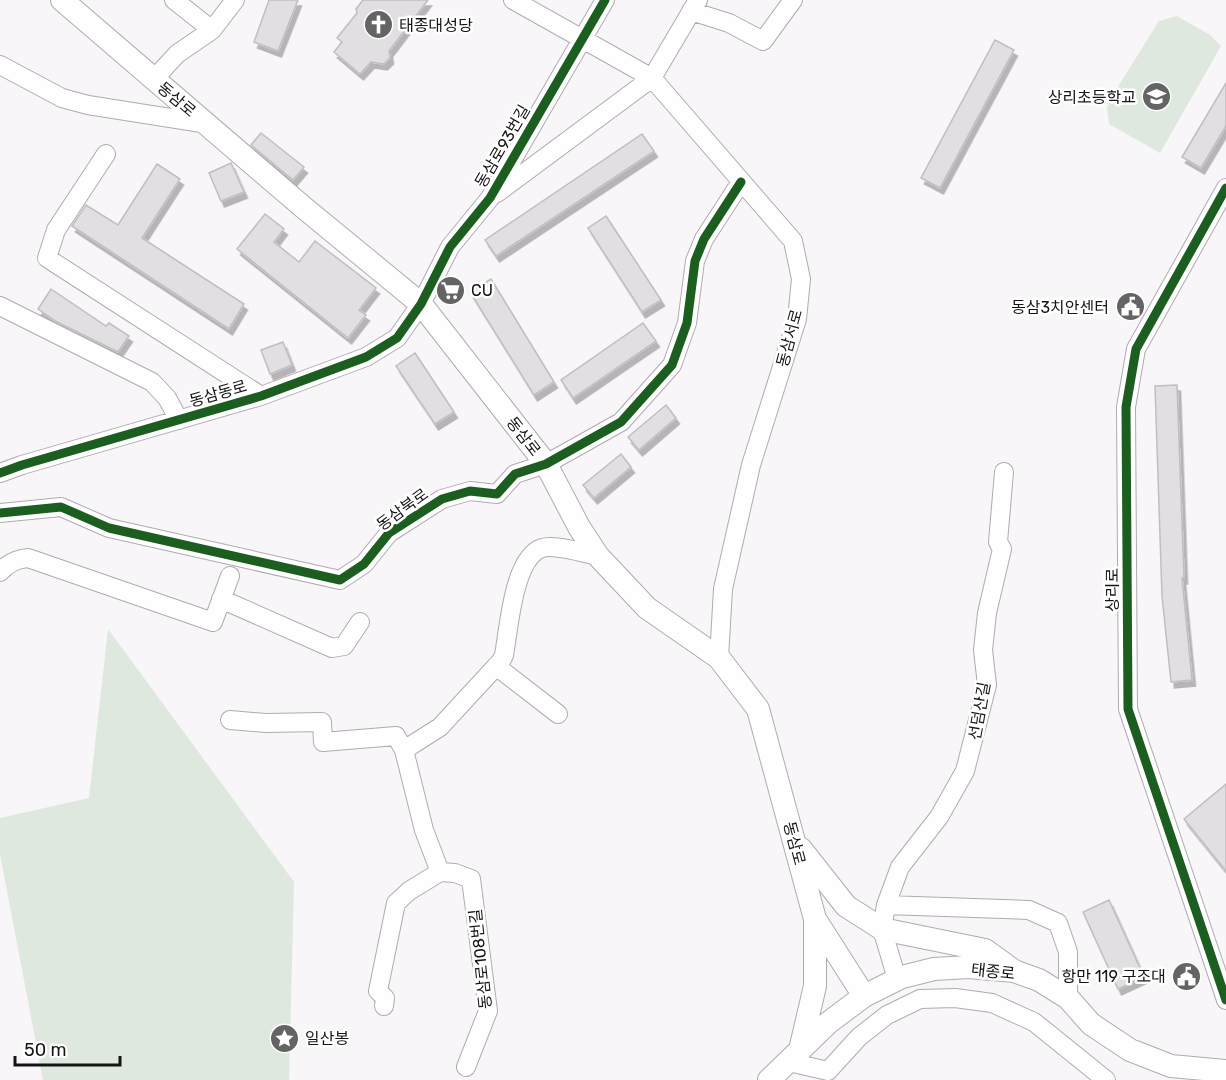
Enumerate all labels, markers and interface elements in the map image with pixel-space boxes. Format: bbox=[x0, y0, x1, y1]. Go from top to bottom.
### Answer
church icon: 태종대성당 bbox=[362, 9, 394, 41]
place label: 태종대성당 bbox=[399, 16, 473, 35]
street label: 동삼로 bbox=[154, 78, 200, 121]
school or university icon: 상리초등학교 bbox=[1141, 81, 1173, 113]
place label: 상리초등학교 bbox=[1048, 88, 1136, 107]
street label: 동삼로93번길 bbox=[471, 101, 534, 191]
supermarket icon: CU bbox=[434, 274, 466, 306]
place label: CU bbox=[471, 281, 493, 300]
public building icon: 동삼3치안센터 bbox=[1114, 291, 1146, 323]
place label: 동삼3치안센터 bbox=[1011, 298, 1109, 317]
street label: 동삼서로 bbox=[773, 307, 806, 369]
street label: 동삼동로 bbox=[187, 376, 249, 411]
street label: 동삼로 bbox=[503, 413, 545, 460]
street label: 동삼북로 bbox=[373, 484, 432, 534]
street label: 상리로 bbox=[1103, 568, 1122, 612]
street label: 선덤산길 bbox=[965, 680, 994, 742]
street label: 동삼로 bbox=[780, 819, 809, 867]
street label: 동삼로108번길 bbox=[466, 908, 495, 1010]
street label: 태종로 bbox=[970, 960, 1016, 983]
public building icon: 항만 119 구조대 bbox=[1171, 960, 1203, 992]
place label: 항만 119 구조대 bbox=[1061, 967, 1166, 986]
place icon: 일산봉 bbox=[268, 1022, 300, 1054]
scale bar bbox=[15, 1029, 120, 1067]
place label: 일산봉 bbox=[305, 1029, 349, 1048]
text: 50 m bbox=[24, 1039, 67, 1061]

